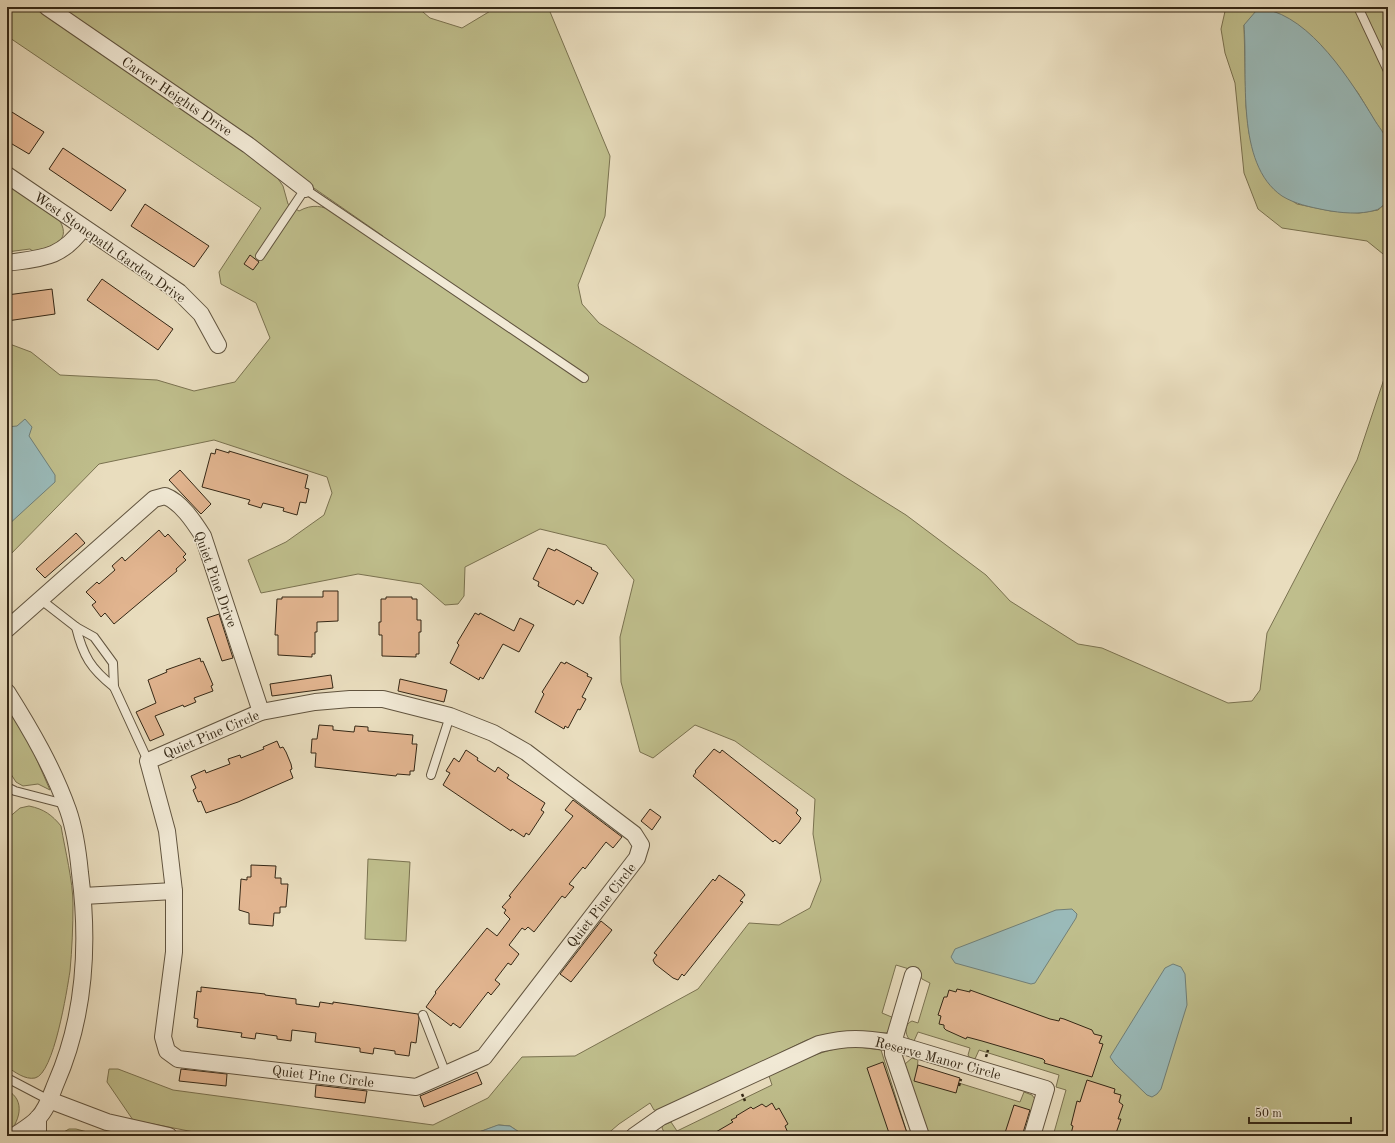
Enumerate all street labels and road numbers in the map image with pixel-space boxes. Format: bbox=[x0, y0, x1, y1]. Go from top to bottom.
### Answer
street label: Carver Heights Drive bbox=[119, 55, 234, 139]
street label: West Stonepath Garden Drive bbox=[31, 190, 188, 306]
street label: Quiet Pine Drive bbox=[191, 529, 239, 629]
street label: Quiet Pine Circle bbox=[161, 708, 261, 761]
street label: Quiet Pine Circle bbox=[565, 861, 639, 950]
street label: Reserve Manor Circle bbox=[873, 1035, 1002, 1083]
street label: Quiet Pine Circle bbox=[271, 1064, 375, 1090]

